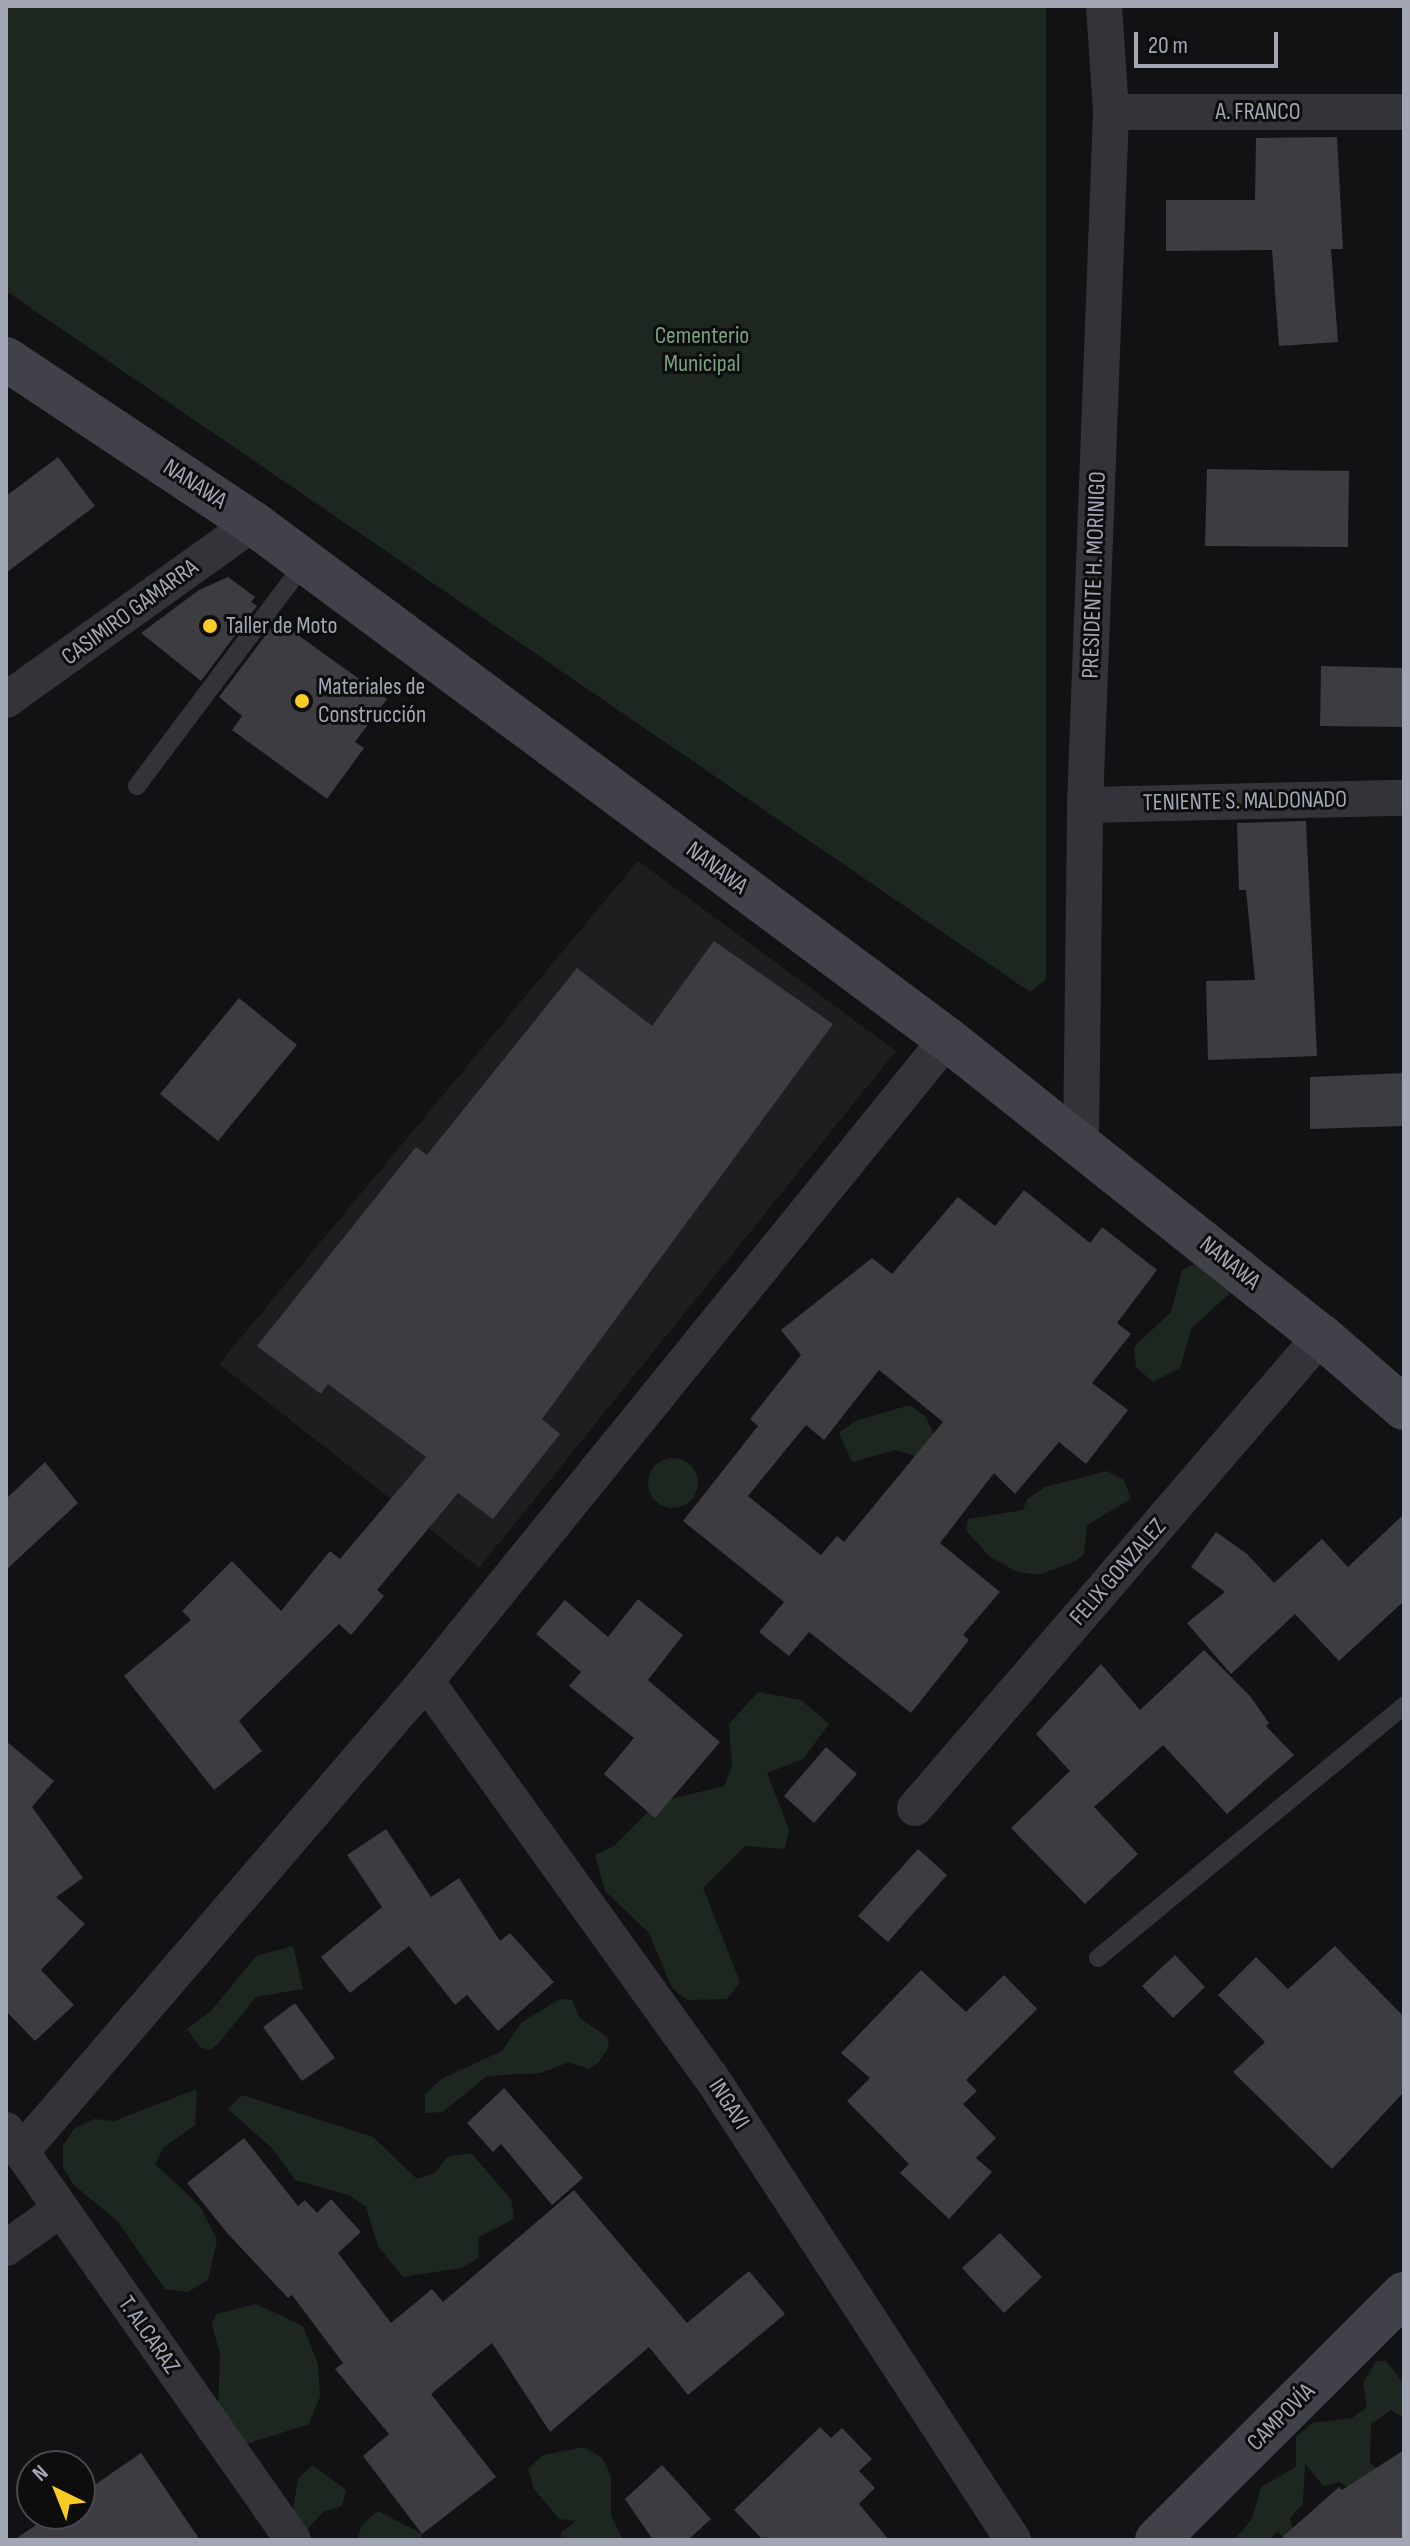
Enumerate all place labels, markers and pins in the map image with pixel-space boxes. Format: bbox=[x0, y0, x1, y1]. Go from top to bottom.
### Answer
place label: Taller de Moto bbox=[226, 612, 337, 640]
marker: Taller de Moto bbox=[201, 617, 219, 635]
place label: Materiales de Construcción bbox=[318, 673, 426, 729]
marker: Materiales de Construcción bbox=[293, 692, 311, 710]

